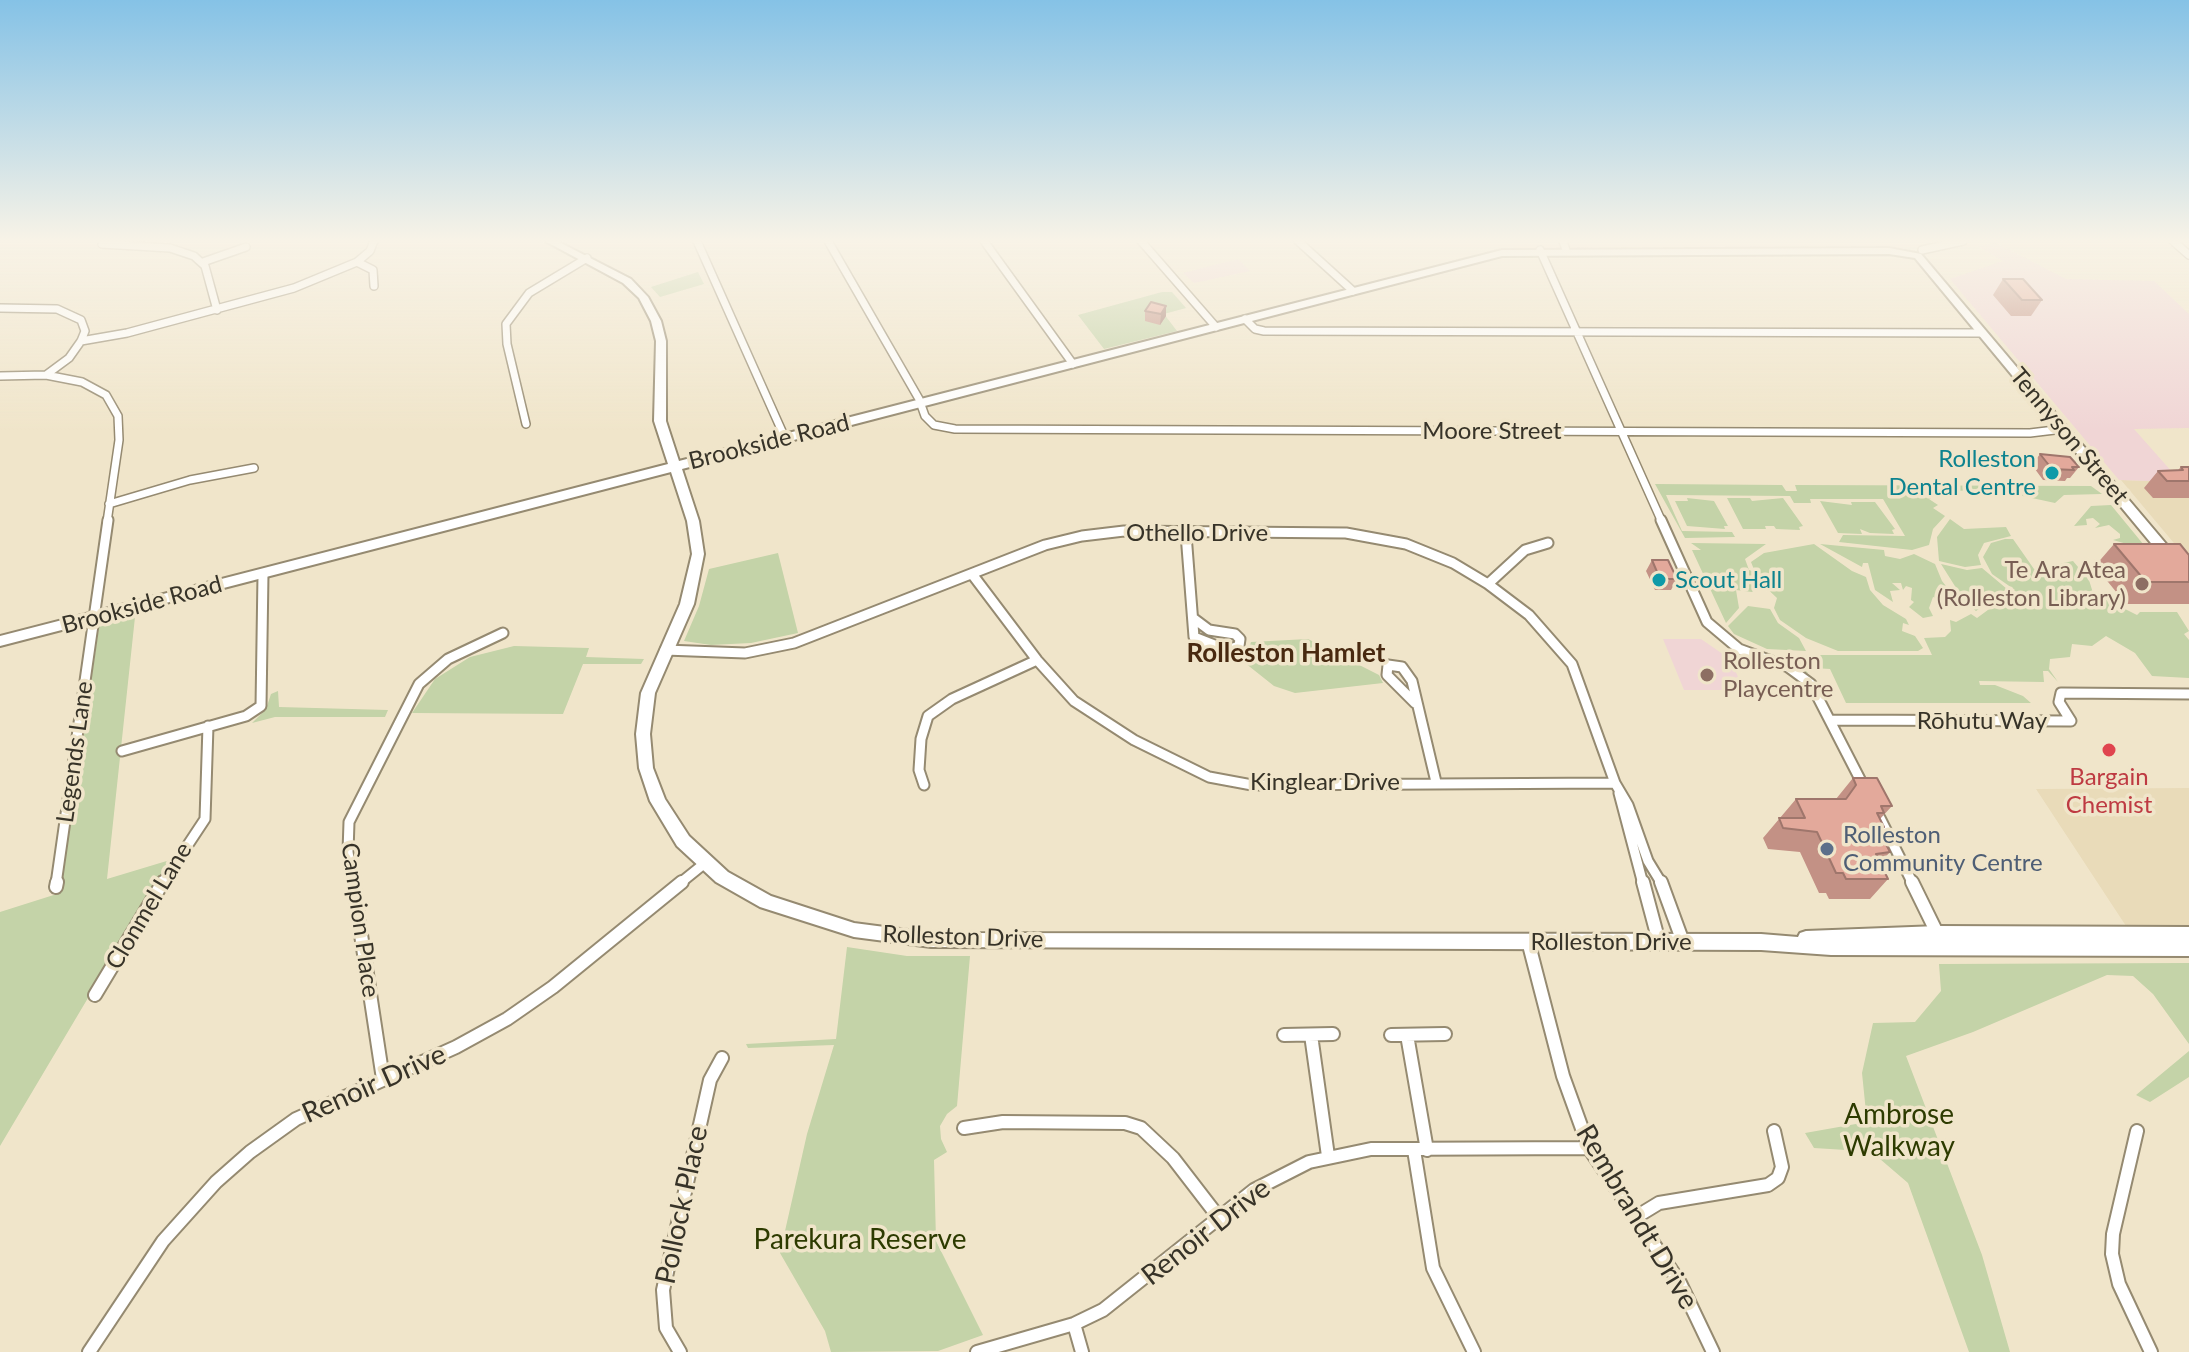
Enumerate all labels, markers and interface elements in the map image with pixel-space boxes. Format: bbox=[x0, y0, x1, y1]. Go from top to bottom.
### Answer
street label: Tennyson Street bbox=[2004, 362, 2134, 510]
street label: Brookside Road bbox=[686, 408, 852, 476]
street label: Moore Street bbox=[1422, 417, 1562, 445]
place label: Rolleston Dental Centre bbox=[1888, 445, 2036, 501]
marker: Rolleston Dental Centre bbox=[2043, 464, 2061, 482]
street label: Othello Drive bbox=[1126, 519, 1268, 547]
place label: Te Ara Atea (Rolleston Library) bbox=[1937, 556, 2126, 612]
place label: Scout Hall bbox=[1675, 566, 1782, 594]
street label: Brookside Road bbox=[59, 570, 225, 640]
marker: Scout Hall bbox=[1650, 571, 1668, 589]
marker: Te Ara Atea (Rolleston Library) bbox=[2133, 575, 2151, 593]
district label: Rolleston Hamlet bbox=[1186, 638, 1386, 670]
place label: Rolleston Playcentre bbox=[1723, 647, 1833, 703]
marker: Rolleston Playcentre bbox=[1698, 666, 1716, 684]
street label: Legends Lane bbox=[51, 679, 99, 825]
street label: Rōhutu Way bbox=[1917, 707, 2047, 735]
marker: Bargain Chemist bbox=[2100, 741, 2118, 759]
place label: Bargain Chemist bbox=[2066, 763, 2152, 819]
street label: Kinglear Drive bbox=[1250, 768, 1400, 796]
place label: Rolleston Community Centre bbox=[1843, 821, 2043, 877]
street label: Clonmel Lane bbox=[100, 837, 198, 975]
marker: Rolleston Community Centre bbox=[1818, 840, 1836, 858]
street label: Campion Place bbox=[335, 841, 385, 999]
street label: Rolleston Drive bbox=[882, 920, 1044, 954]
street label: Rolleston Drive bbox=[1530, 928, 1692, 956]
street label: Renoir Drive bbox=[297, 1037, 451, 1131]
park label: Ambrose Walkway bbox=[1843, 1098, 1955, 1164]
street label: Rembrandt Drive bbox=[1569, 1119, 1705, 1315]
street label: Pollock Place bbox=[649, 1123, 715, 1287]
street label: Renoir Drive bbox=[1135, 1171, 1277, 1293]
park label: Parekura Reserve bbox=[754, 1223, 966, 1257]

